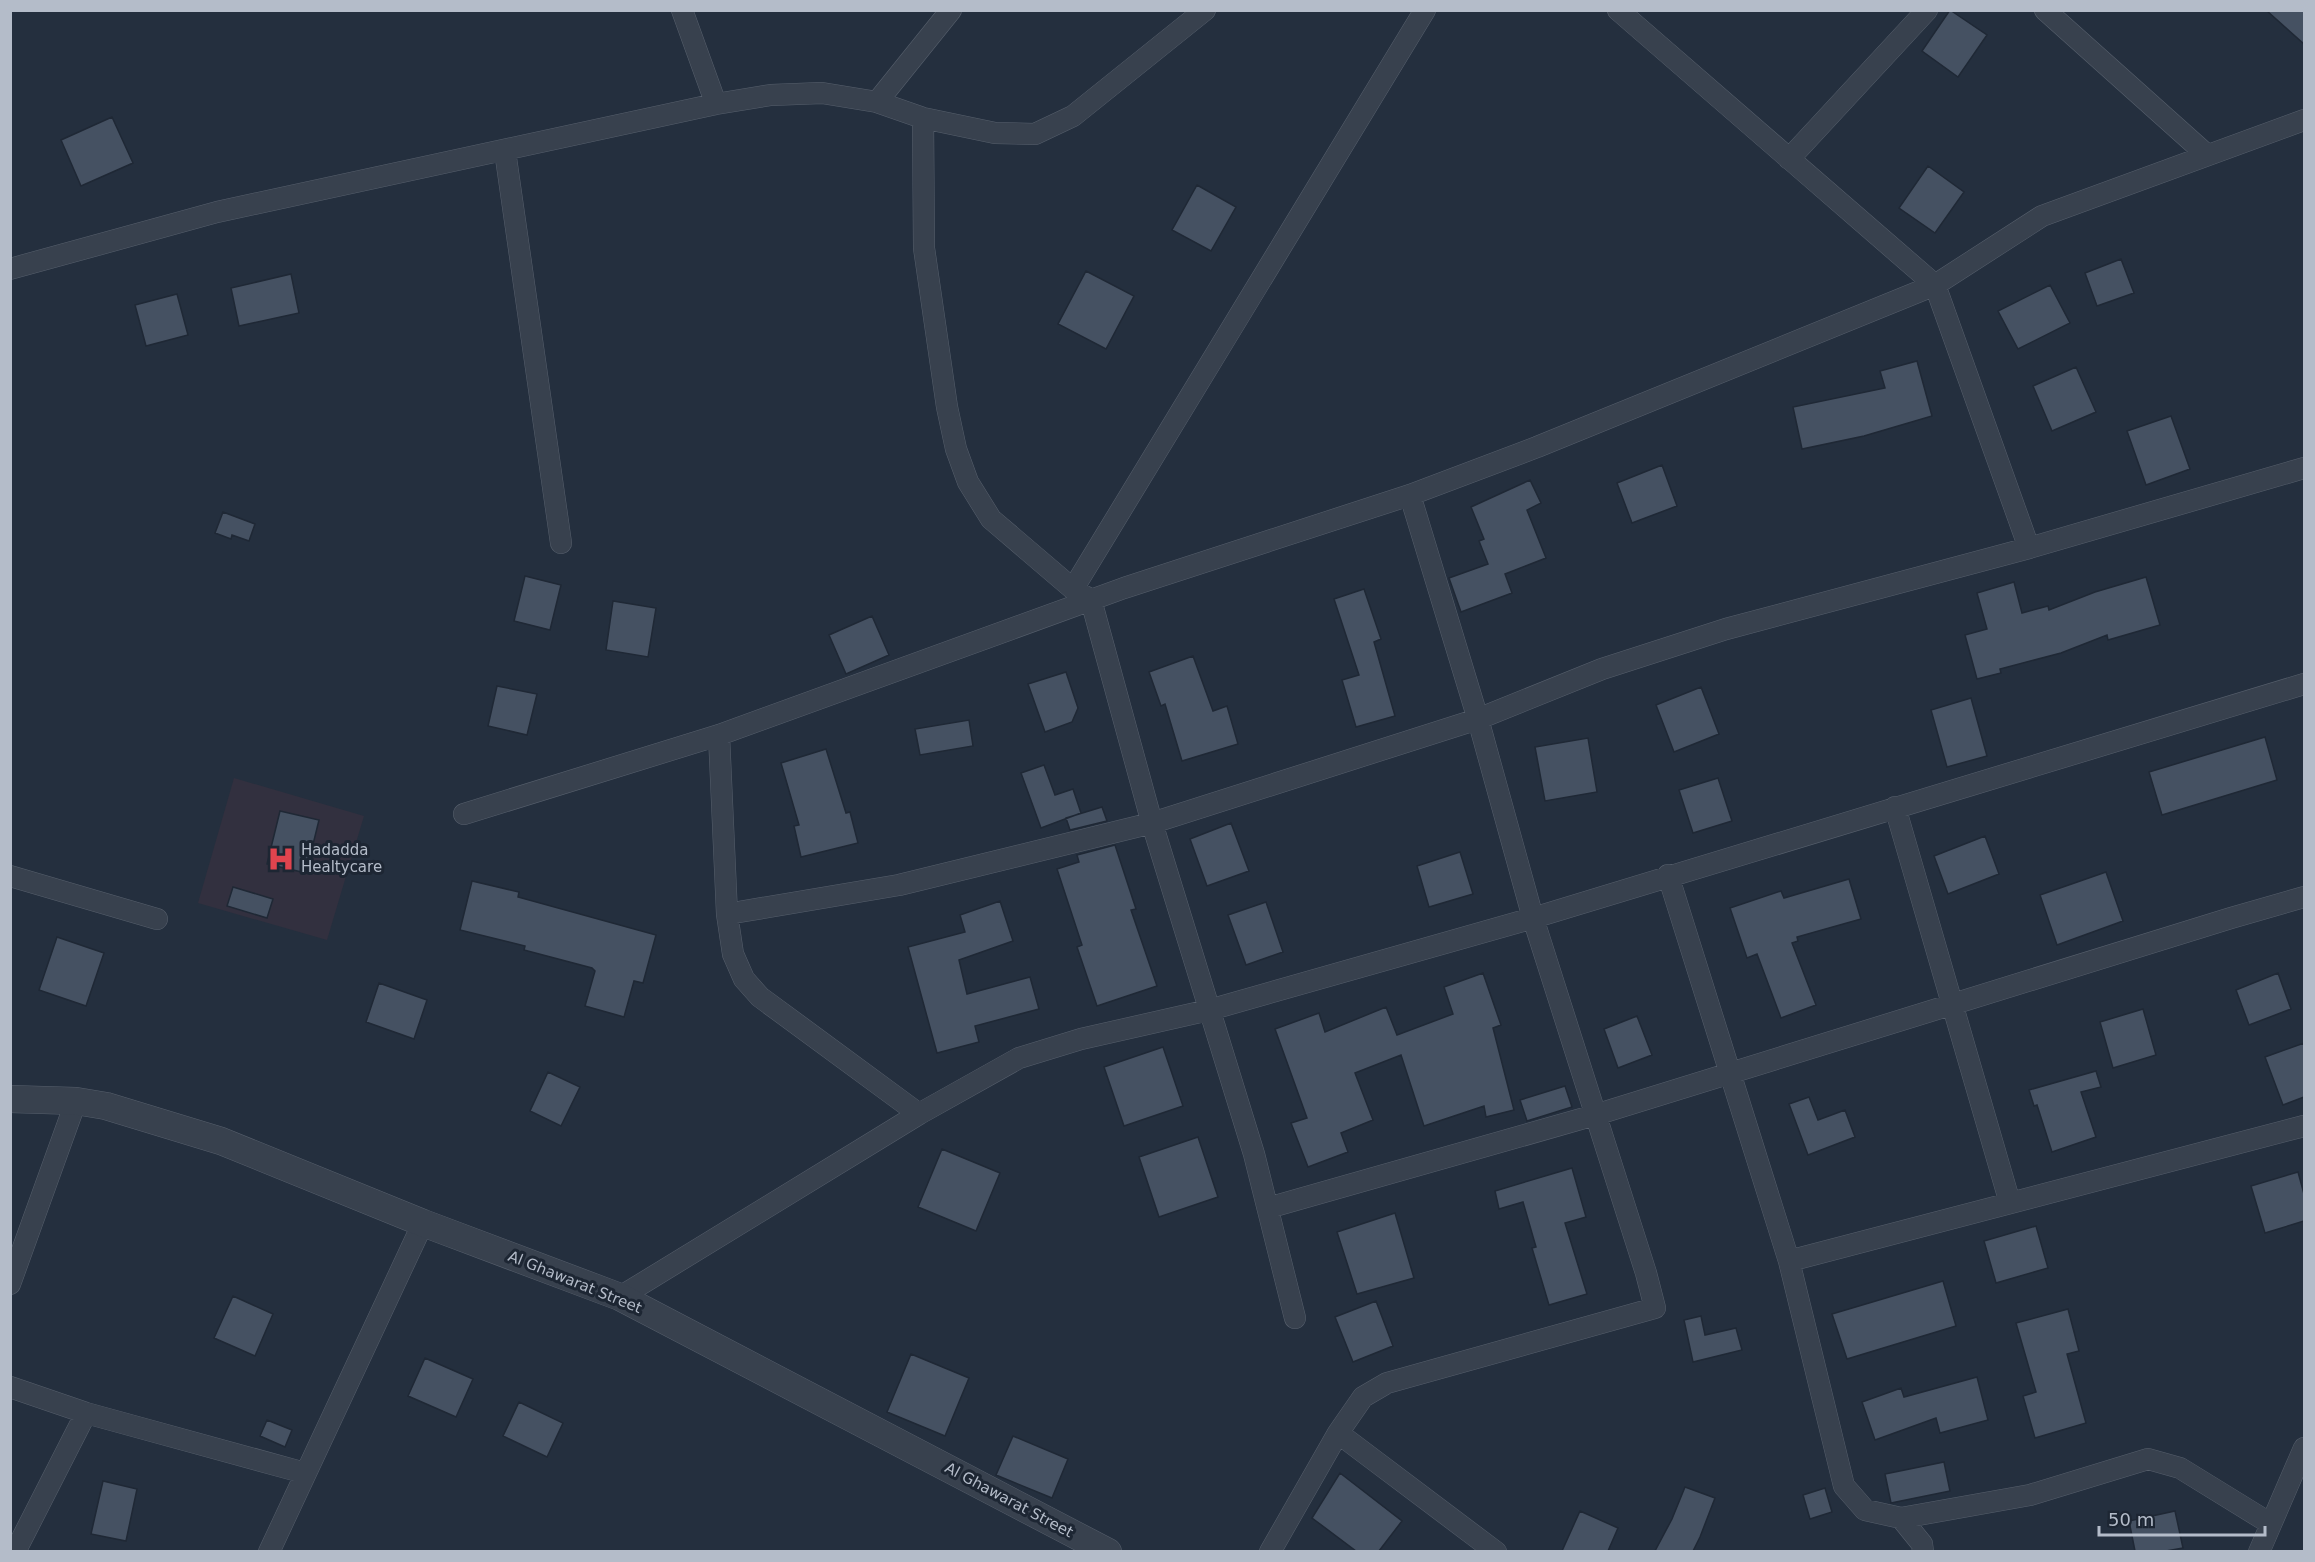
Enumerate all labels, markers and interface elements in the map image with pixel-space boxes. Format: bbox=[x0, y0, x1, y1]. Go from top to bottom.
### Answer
place label: Hadadda Healtycare bbox=[301, 841, 382, 876]
hospital icon: Hadadda Healtycare bbox=[266, 844, 296, 874]
street label: Al Ghawarat Street bbox=[506, 1247, 645, 1317]
street label: Al Ghawarat Street bbox=[942, 1459, 1076, 1541]
scale bar bbox=[2099, 1499, 2266, 1537]
text: 50 m bbox=[2108, 1509, 2154, 1530]

